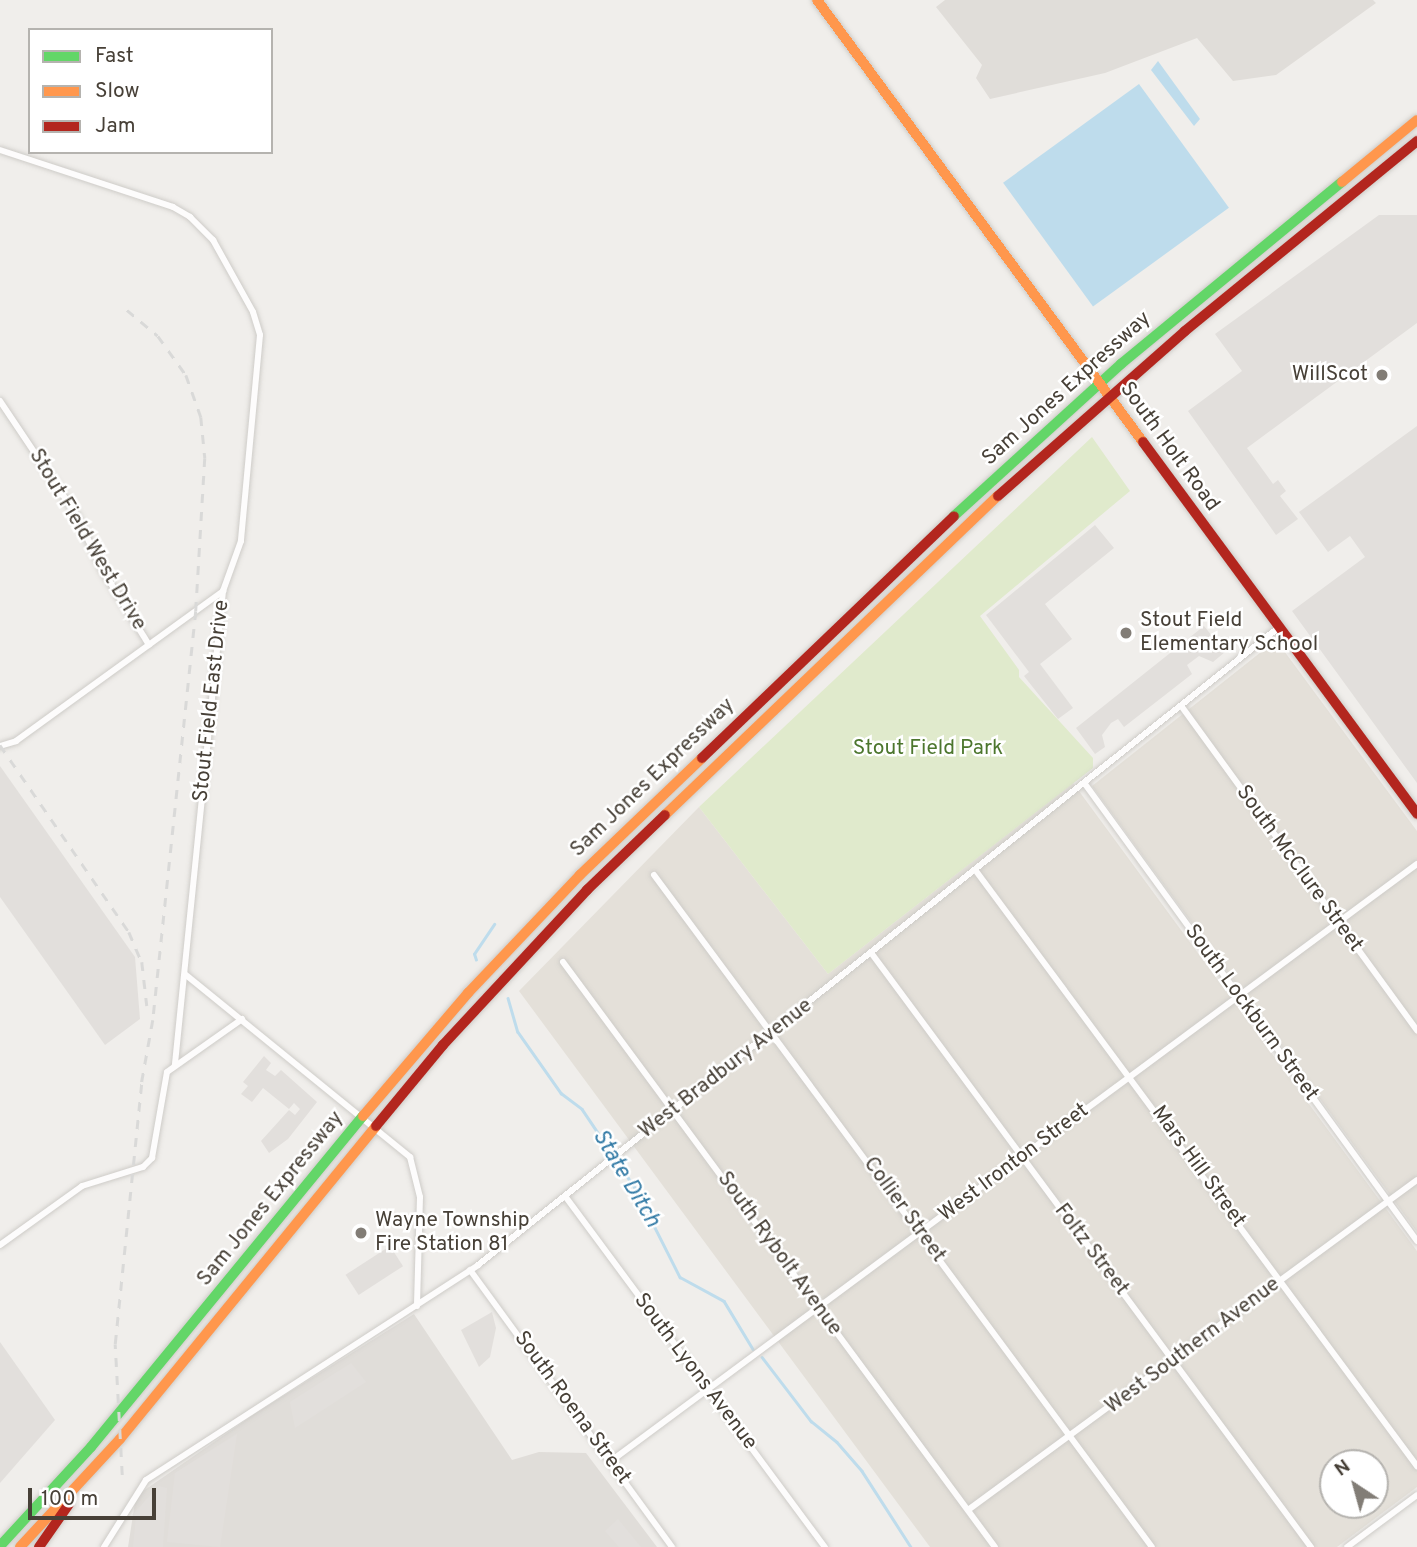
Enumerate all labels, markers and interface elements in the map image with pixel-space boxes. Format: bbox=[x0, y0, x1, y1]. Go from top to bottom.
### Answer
legend bbox=[28, 28, 273, 154]
text: Fast bbox=[95, 43, 134, 70]
text: Slow bbox=[95, 78, 140, 105]
text: Jam bbox=[95, 113, 136, 140]
street label: Sam Jones Expressway bbox=[977, 307, 1157, 471]
place label: WillScot bbox=[1292, 362, 1368, 388]
marker: WillScot bbox=[1374, 367, 1390, 383]
street label: South Holt Road bbox=[1114, 378, 1224, 516]
street label: Stout Field West Drive bbox=[23, 444, 151, 636]
street label: Stout Field East Drive bbox=[189, 599, 235, 803]
place label: Stout Field Elementary School bbox=[1140, 608, 1318, 658]
marker: Stout Field Elementary School bbox=[1118, 625, 1134, 641]
street label: Sam Jones Expressway bbox=[566, 693, 740, 863]
park label: Stout Field Park bbox=[853, 736, 1003, 762]
street label: South McClure Street bbox=[1230, 781, 1368, 957]
street label: South Lockburn Street bbox=[1179, 920, 1323, 1106]
street label: West Bradbury Avenue bbox=[634, 993, 818, 1145]
street label: West Ironton Street bbox=[934, 1098, 1094, 1228]
street label: Mars Hill Street bbox=[1145, 1101, 1251, 1233]
street label: Sam Jones Expressway bbox=[193, 1106, 349, 1292]
water label: State Ditch bbox=[585, 1125, 665, 1233]
street label: Collier Street bbox=[857, 1152, 951, 1268]
street label: South Rybolt Avenue bbox=[711, 1167, 847, 1341]
street label: Foltz Street bbox=[1048, 1199, 1134, 1301]
place label: Wayne Township Fire Station 81 bbox=[375, 1208, 530, 1258]
marker: Wayne Township Fire Station 81 bbox=[353, 1225, 369, 1241]
street label: West Southern Avenue bbox=[1100, 1272, 1286, 1420]
street label: South Lyons Avenue bbox=[628, 1288, 762, 1456]
street label: South Roena Street bbox=[508, 1327, 636, 1489]
north arrow bbox=[1319, 1449, 1389, 1519]
text: N bbox=[1330, 1455, 1355, 1482]
scale bar bbox=[32, 1474, 159, 1518]
text: 100 m bbox=[41, 1486, 98, 1513]

